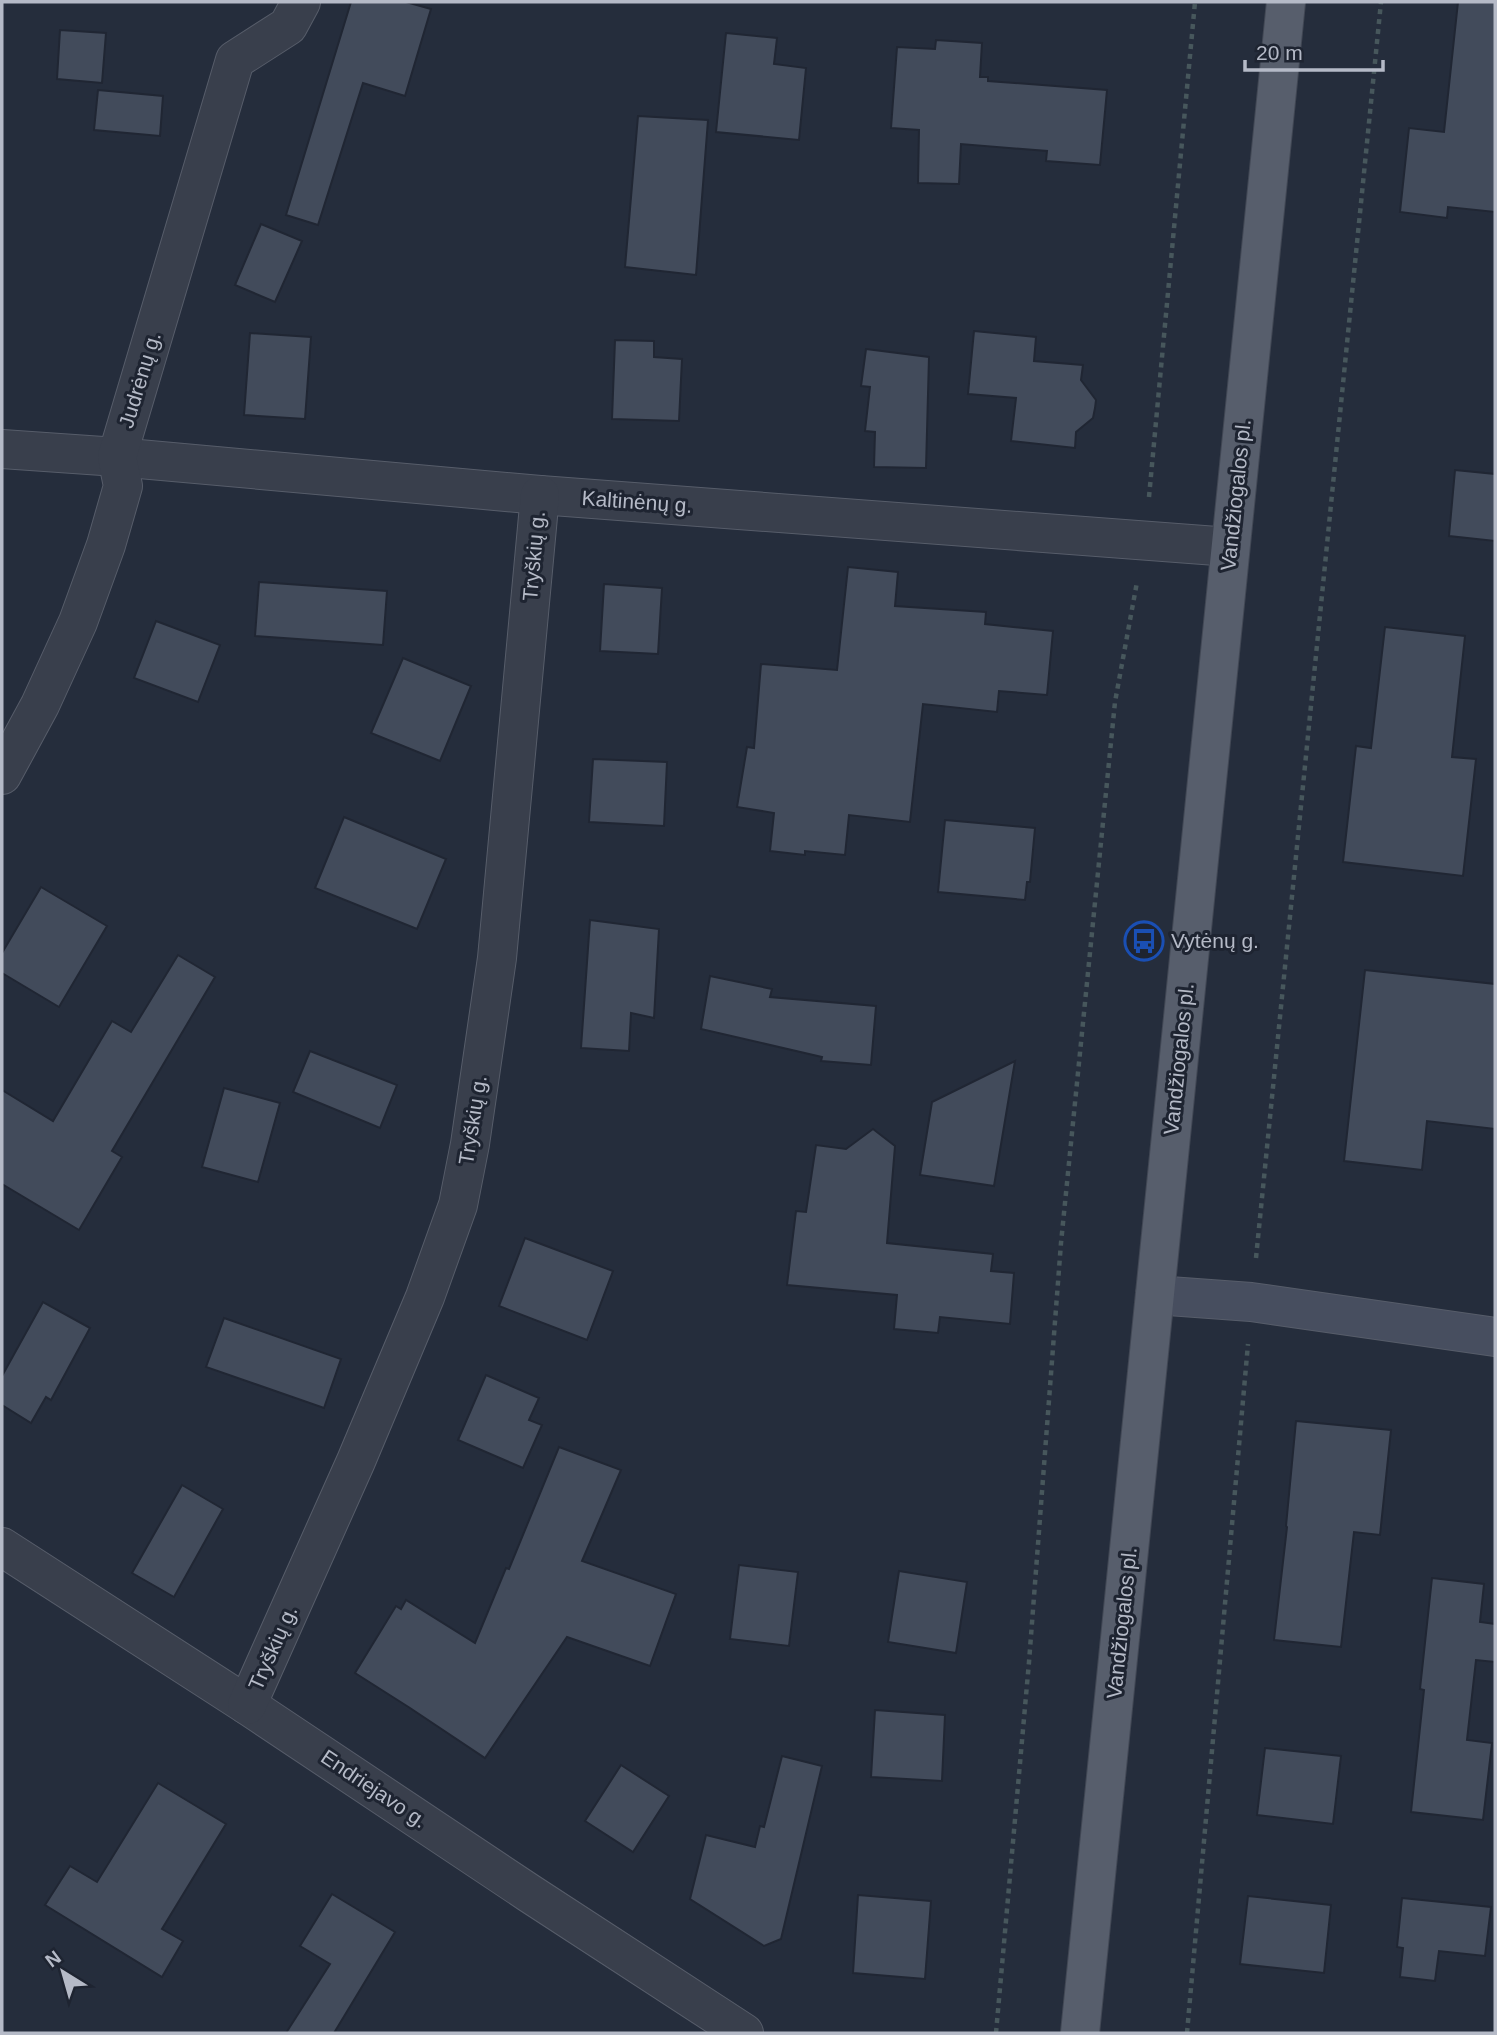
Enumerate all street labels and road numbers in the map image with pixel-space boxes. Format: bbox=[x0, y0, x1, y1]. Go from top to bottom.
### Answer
street label: Judrėnų g. bbox=[114, 329, 165, 431]
street label: Vandžiogalos pl. bbox=[1216, 418, 1255, 572]
street label: Kaltinėnų g. bbox=[581, 486, 693, 517]
street label: Tryškių g. bbox=[518, 510, 549, 602]
street label: Vandžiogalos pl. bbox=[1159, 982, 1198, 1136]
street label: Tryškių g. bbox=[454, 1074, 491, 1166]
street label: Vandžiogalos pl. bbox=[1102, 1546, 1141, 1700]
street label: Tryškių g. bbox=[244, 1602, 301, 1694]
street label: Endriejavo g. bbox=[317, 1745, 432, 1832]

